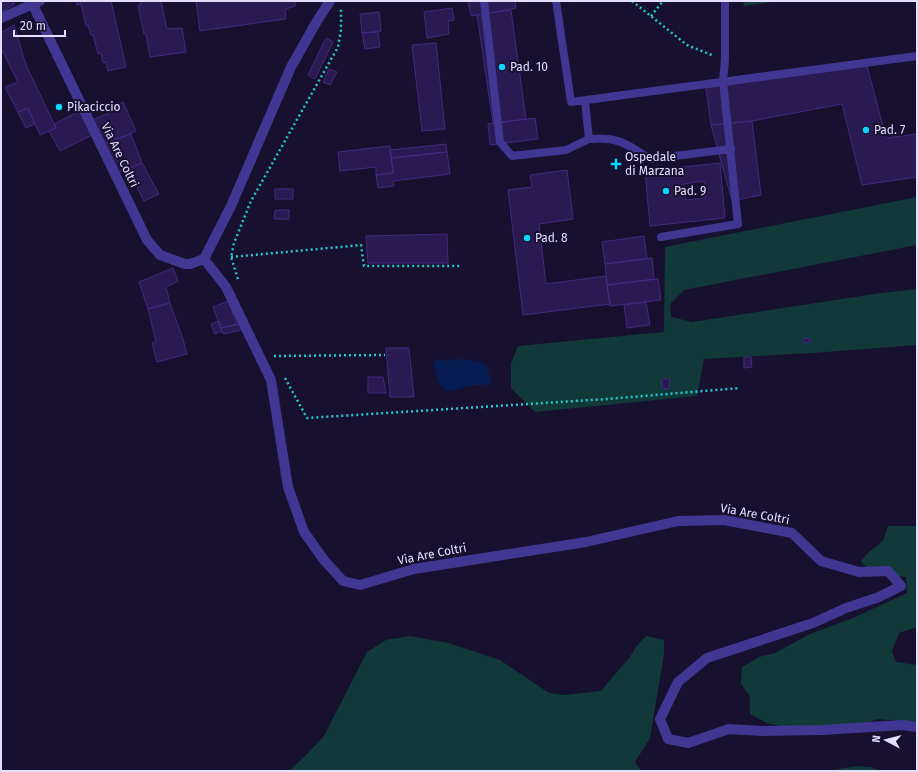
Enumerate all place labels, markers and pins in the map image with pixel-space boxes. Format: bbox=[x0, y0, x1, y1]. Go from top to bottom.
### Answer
place label: Pad. 10 bbox=[510, 60, 548, 74]
marker: Pad. 10 bbox=[497, 62, 507, 72]
place label: Pikaciccio bbox=[67, 100, 121, 114]
marker: Pikaciccio bbox=[54, 102, 64, 112]
place label: Pad. 7 bbox=[874, 123, 905, 137]
marker: Pad. 7 bbox=[861, 125, 871, 135]
place label: Ospedale di Marzana bbox=[625, 150, 684, 178]
marker: Ospedale di Marzana bbox=[610, 158, 622, 170]
place label: Pad. 9 bbox=[674, 184, 706, 198]
marker: Pad. 9 bbox=[661, 186, 671, 196]
place label: Pad. 8 bbox=[535, 231, 568, 245]
marker: Pad. 8 bbox=[522, 233, 532, 243]

